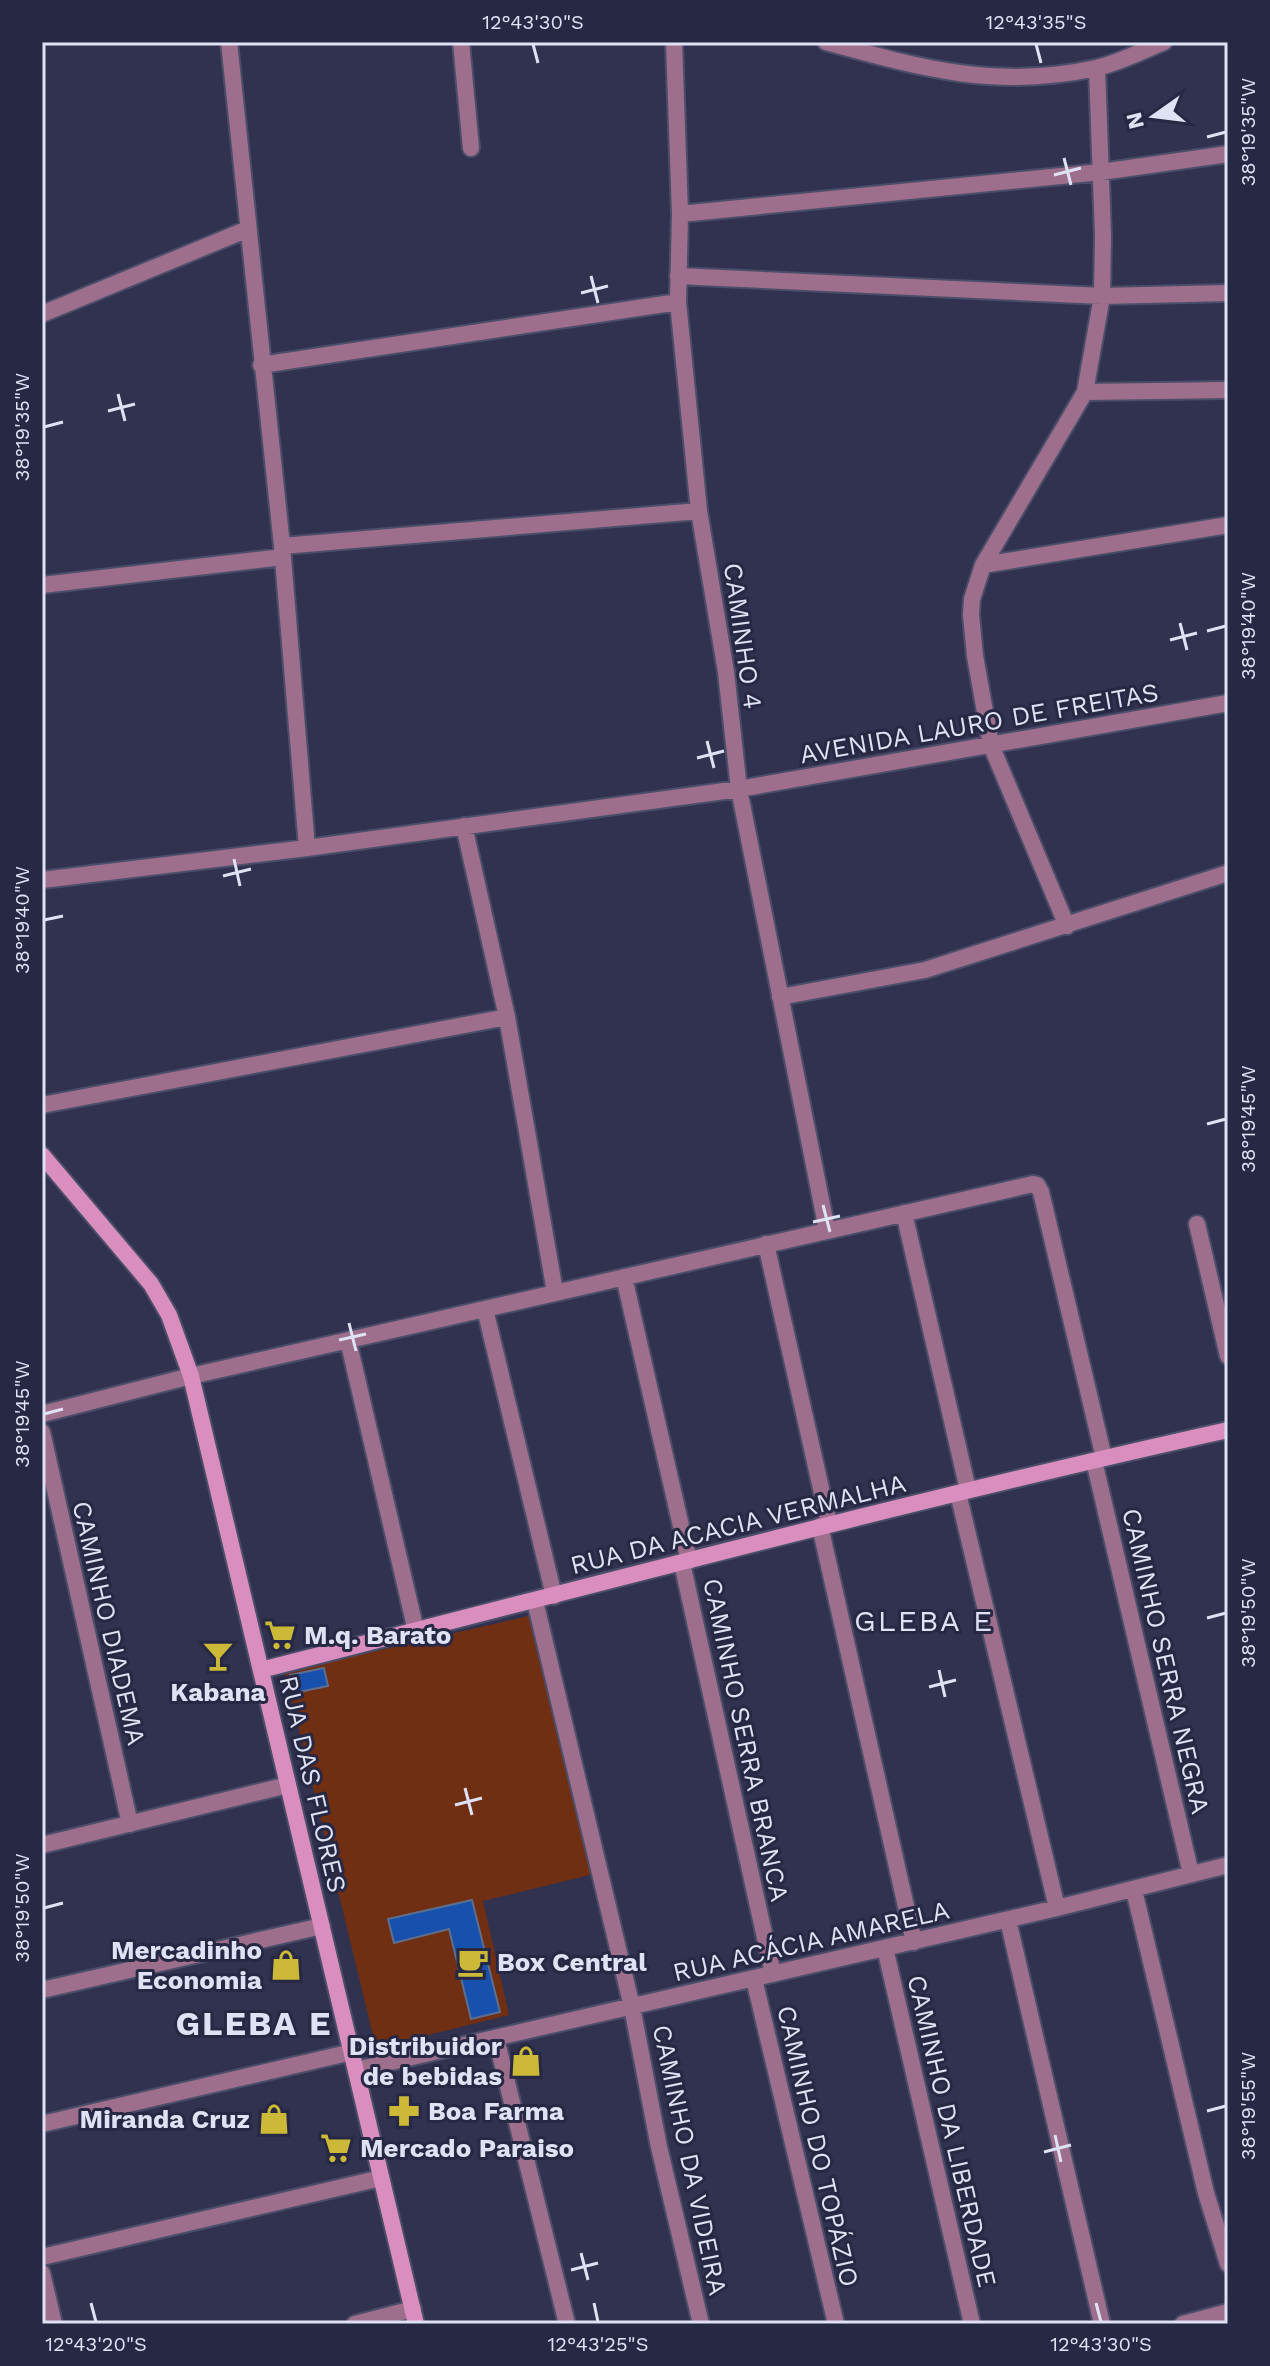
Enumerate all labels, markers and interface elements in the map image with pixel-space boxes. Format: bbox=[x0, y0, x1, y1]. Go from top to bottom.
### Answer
text: 12°43'30"S bbox=[482, 10, 584, 34]
text: 12°43'35"S bbox=[986, 10, 1086, 34]
north arrow bbox=[1114, 76, 1194, 156]
text: 38°19'35"W bbox=[1236, 78, 1260, 186]
text: N bbox=[1121, 110, 1149, 132]
text: 38°19'35"W bbox=[10, 373, 34, 481]
street label: CAMINHO 4 bbox=[718, 561, 768, 711]
text: 38°19'40"W bbox=[1236, 572, 1260, 680]
street label: AVENIDA LAURO DE FREITAS bbox=[797, 677, 1161, 769]
text: 38°19'40"W bbox=[10, 866, 34, 974]
text: 38°19'45"W bbox=[1236, 1065, 1260, 1173]
text: 38°19'45"W bbox=[10, 1360, 34, 1468]
street label: RUA DA ACACIA VERMALHA bbox=[567, 1468, 909, 1580]
street label: CAMINHO DIADEMA bbox=[66, 1498, 152, 1748]
street label: CAMINHO SERRA NEGRA bbox=[1116, 1505, 1216, 1817]
text: 38°19'50"W bbox=[1236, 1558, 1260, 1668]
street label: CAMINHO SERRA BRANCA bbox=[697, 1576, 795, 1904]
district label: GLEBA E bbox=[854, 1603, 994, 1638]
supermarket icon: M.q. Barato bbox=[263, 1618, 297, 1652]
place label: M.q. Barato bbox=[304, 1620, 451, 1650]
bar icon: Kabana bbox=[201, 1639, 235, 1673]
street label: RUA DAS FLORES bbox=[273, 1673, 353, 1895]
place label: Kabana bbox=[170, 1677, 266, 1707]
text: 38°19'50"W bbox=[10, 1853, 34, 1963]
street label: RUA ACÁCIA AMARELA bbox=[670, 1895, 952, 1987]
place label: Mercadinho Economia bbox=[111, 1935, 262, 1995]
cafe icon: Box Central bbox=[456, 1945, 490, 1979]
place label: Box Central bbox=[497, 1947, 647, 1977]
shop icon: Mercadinho Economia bbox=[269, 1948, 303, 1982]
street label: CAMINHO DA LIBERDADE bbox=[901, 1972, 1003, 2290]
street label: CAMINHO DO TOPÁZIO bbox=[771, 2002, 865, 2290]
district label: GLEBA E bbox=[175, 2003, 333, 2043]
street label: CAMINHO DA VIDEIRA bbox=[647, 2022, 733, 2298]
place label: Distribuidor de bebidas bbox=[349, 2031, 503, 2091]
shop icon: Distribuidor de bebidas bbox=[509, 2044, 543, 2078]
text: 38°19'55"W bbox=[1236, 2052, 1260, 2160]
pharmacy icon: Boa Farma bbox=[387, 2094, 421, 2128]
place label: Boa Farma bbox=[428, 2096, 564, 2126]
shop icon: Miranda Cruz bbox=[257, 2102, 291, 2136]
place label: Miranda Cruz bbox=[80, 2104, 250, 2134]
supermarket icon: Mercado Paraiso bbox=[319, 2131, 353, 2165]
place label: Mercado Paraiso bbox=[360, 2133, 574, 2163]
text: 12°43'20"S bbox=[45, 2332, 147, 2356]
text: 12°43'25"S bbox=[548, 2332, 648, 2356]
text: 12°43'30"S bbox=[1050, 2332, 1152, 2356]

